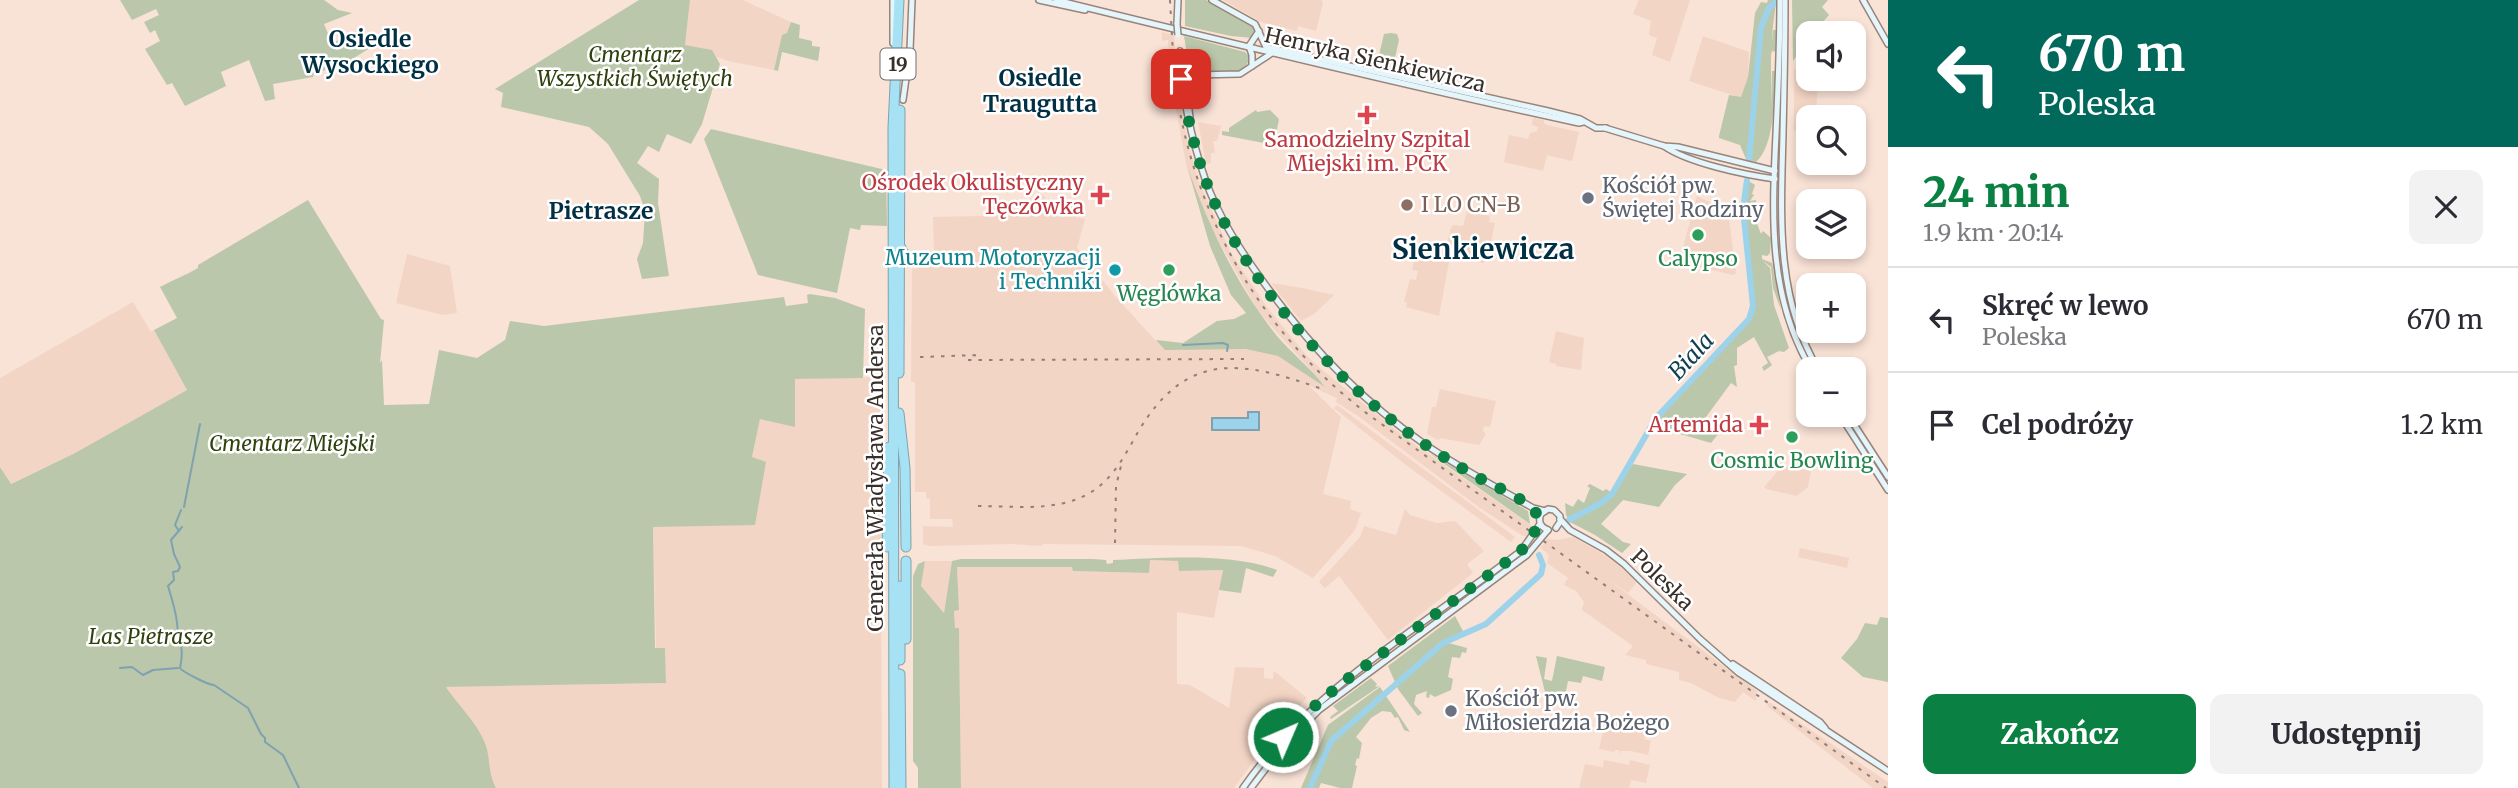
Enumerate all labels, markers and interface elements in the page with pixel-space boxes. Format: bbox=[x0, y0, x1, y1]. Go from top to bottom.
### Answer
street label: Henryka Sienkiewicza bbox=[1262, 21, 1488, 98]
map controls bbox=[1796, 21, 1866, 427]
button: sound bbox=[1796, 21, 1866, 91]
text: 670 m bbox=[2038, 23, 2185, 84]
district label: Osiedle Wysockiego bbox=[300, 24, 439, 79]
icon: left bbox=[1923, 28, 2014, 119]
park label: Cmentarz Wszystkich Świętych bbox=[537, 41, 733, 92]
road number: 19 bbox=[880, 48, 916, 80]
pin bbox=[1151, 49, 1211, 109]
icon: arrive bbox=[1162, 60, 1200, 98]
district label: Osiedle Traugutta bbox=[983, 63, 1097, 118]
text: Poleska bbox=[2038, 84, 2156, 124]
marker: Samodzielny Szpital Miejski im. PCK bbox=[1357, 105, 1377, 125]
button: search bbox=[1796, 105, 1866, 175]
place label: Samodzielny Szpital Miejski im. PCK bbox=[1264, 126, 1470, 177]
text: 24 min bbox=[1923, 166, 2069, 218]
place label: Ośrodek Okulistyczny Tęczówka bbox=[862, 169, 1085, 220]
button: close bbox=[2409, 170, 2483, 244]
place label: Kościół pw. Świętej Rodziny bbox=[1602, 172, 1765, 223]
marker: Ośrodek Okulistyczny Tęczówka bbox=[1090, 185, 1110, 205]
button: layers bbox=[1796, 189, 1866, 259]
marker: Kościół pw. Świętej Rodziny bbox=[1580, 190, 1596, 206]
place label: I LO CN-B bbox=[1421, 191, 1520, 218]
district label: Pietrasze bbox=[549, 196, 653, 225]
marker: I LO CN-B bbox=[1399, 197, 1415, 213]
text: 1.9 km · 20:14 bbox=[1923, 218, 2063, 247]
marker: Calypso bbox=[1690, 227, 1706, 243]
district label: Sienkiewicza bbox=[1392, 231, 1575, 267]
place label: Muzeum Motoryzacji i Techniki bbox=[885, 244, 1101, 295]
place label: Calypso bbox=[1658, 245, 1738, 272]
marker: Muzeum Motoryzacji i Techniki bbox=[1107, 262, 1123, 278]
marker: Węglówka bbox=[1161, 262, 1177, 278]
button: + bbox=[1796, 273, 1866, 343]
place label: Węglówka bbox=[1116, 280, 1221, 307]
text: Skręć w lewo bbox=[1982, 289, 2149, 322]
icon: left bbox=[1923, 301, 1961, 339]
text: 670 m bbox=[2406, 303, 2483, 336]
text: Poleska bbox=[1982, 322, 2067, 351]
street label: Generała Władysława Andersa bbox=[862, 325, 889, 631]
water label: Biala bbox=[1662, 326, 1720, 385]
button: − bbox=[1796, 357, 1866, 427]
icon: arrive bbox=[1923, 406, 1961, 444]
text: Cel podróży bbox=[1982, 408, 2133, 441]
text: 1.2 km bbox=[2401, 408, 2483, 441]
place label: Artemida bbox=[1647, 411, 1743, 438]
marker: Artemida bbox=[1749, 415, 1769, 435]
marker: Cosmic Bowling bbox=[1784, 429, 1800, 445]
park label: Cmentarz Miejski bbox=[209, 430, 375, 457]
place label: Cosmic Bowling bbox=[1711, 447, 1874, 474]
street label: Poleska bbox=[1625, 543, 1700, 616]
park label: Las Pietrasze bbox=[88, 623, 214, 650]
place label: Kościół pw. Miłosierdzia Bożego bbox=[1465, 685, 1669, 736]
button: Zakończ bbox=[1923, 694, 2196, 774]
button: Udostępnij bbox=[2210, 694, 2483, 774]
position arrow bbox=[1246, 700, 1320, 774]
marker: Kościół pw. Miłosierdzia Bożego bbox=[1443, 703, 1459, 719]

